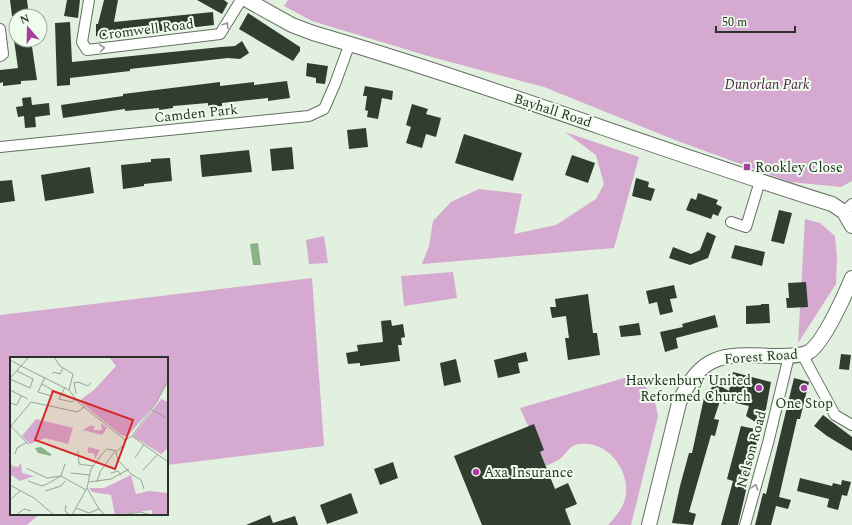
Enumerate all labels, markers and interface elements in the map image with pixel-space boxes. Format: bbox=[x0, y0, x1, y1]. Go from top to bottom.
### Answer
north arrow bbox=[8, 8, 48, 48]
scale bar bbox=[716, 8, 795, 34]
text: N bbox=[18, 10, 32, 29]
street label: Cromwell Road bbox=[97, 13, 195, 46]
text: 50 m bbox=[722, 13, 747, 32]
one-way arrow bbox=[221, 22, 228, 29]
one-way arrow bbox=[99, 44, 105, 53]
park label: Dunorlan Park bbox=[725, 74, 810, 95]
street label: Bayhall Road bbox=[511, 88, 595, 133]
street label: Camden Park bbox=[153, 99, 239, 128]
place label: Rookley Close bbox=[755, 157, 843, 178]
marker: Rookley Close bbox=[742, 162, 752, 172]
street label: Forest Road bbox=[723, 343, 799, 370]
inset map bbox=[10, 357, 168, 515]
place label: Hawkenbury United Reformed Church bbox=[625, 370, 751, 407]
marker: Hawkenbury United Reformed Church bbox=[754, 383, 764, 393]
marker: One Stop bbox=[799, 383, 809, 393]
place label: One Stop bbox=[775, 393, 833, 414]
street label: Nelson Road bbox=[731, 408, 772, 490]
place label: Axa Insurance bbox=[484, 462, 573, 483]
marker: Axa Insurance bbox=[471, 467, 481, 477]
one-way arrow bbox=[750, 484, 759, 491]

